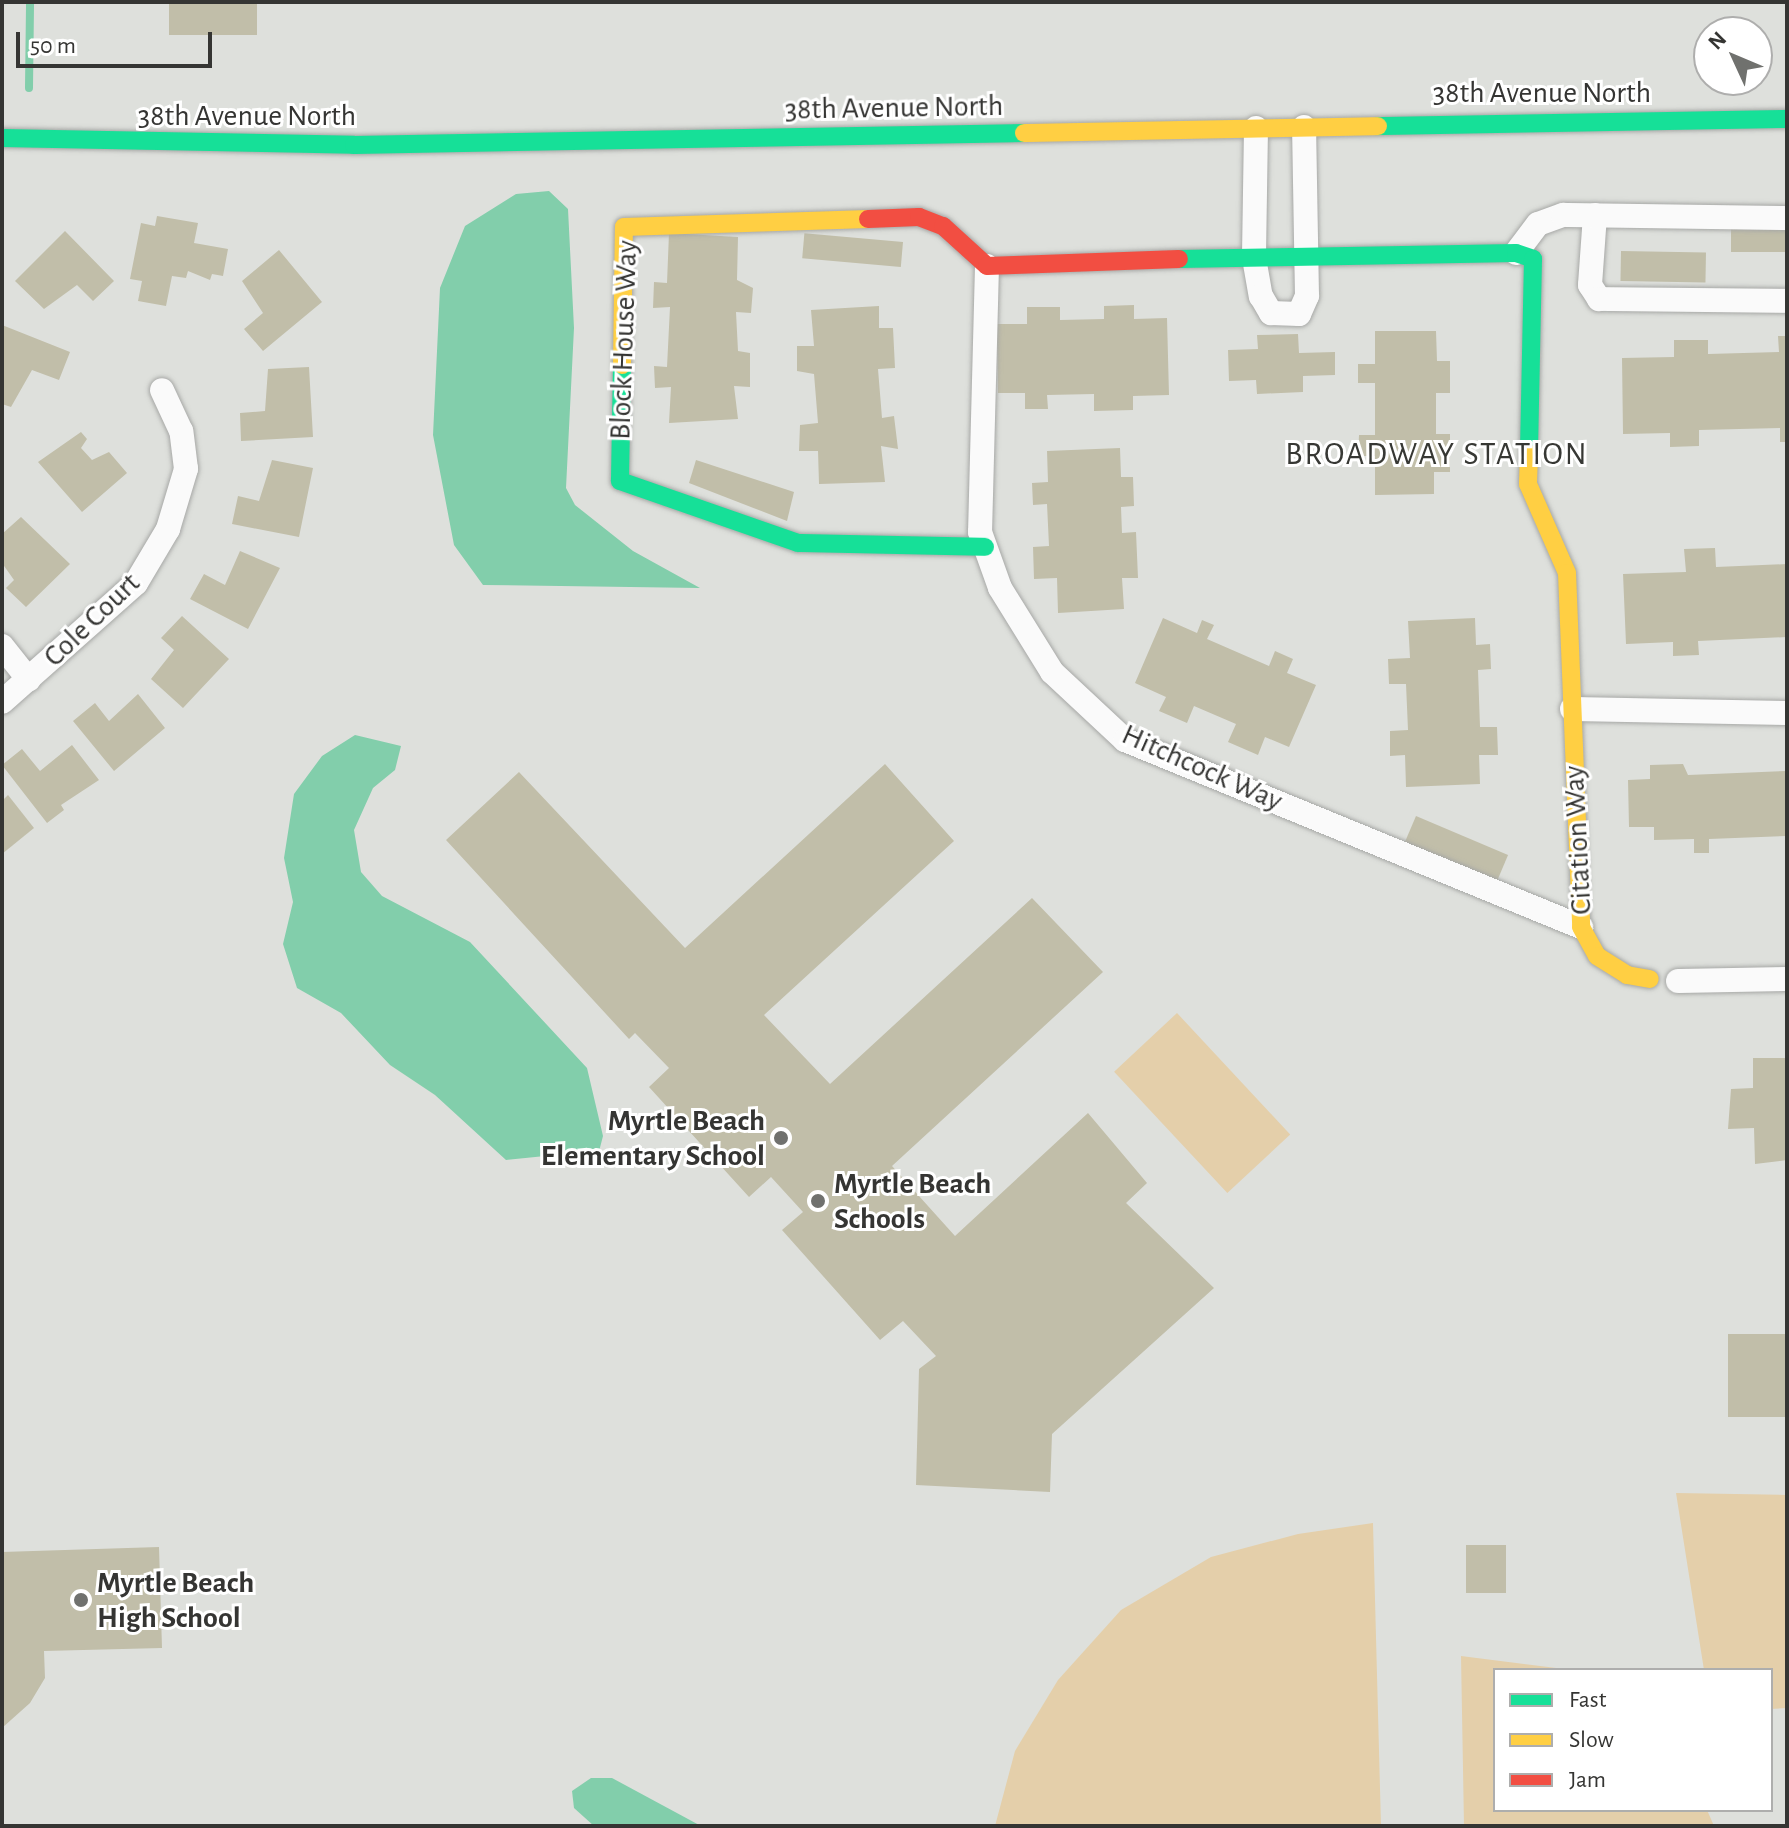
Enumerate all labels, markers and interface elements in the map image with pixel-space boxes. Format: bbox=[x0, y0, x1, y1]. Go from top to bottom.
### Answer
scale bar bbox=[20, 16, 216, 66]
north arrow bbox=[1693, 16, 1773, 96]
text: N bbox=[1704, 28, 1730, 54]
text: 50 m bbox=[30, 34, 76, 58]
street label: 38th Avenue North bbox=[1433, 75, 1651, 111]
street label: 38th Avenue North bbox=[785, 88, 1003, 128]
street label: 38th Avenue North bbox=[138, 98, 356, 134]
street label: Block House Way bbox=[603, 240, 645, 440]
district label: BROADWAY STATION bbox=[1285, 435, 1589, 473]
street label: Cole Court bbox=[36, 565, 148, 675]
street label: Hitchcock Way bbox=[1116, 717, 1288, 819]
street label: Citation Way bbox=[1556, 764, 1600, 916]
place label: Myrtle Beach Elementary School bbox=[541, 1103, 765, 1174]
marker: Myrtle Beach Elementary School bbox=[772, 1129, 790, 1147]
place label: Myrtle Beach Schools bbox=[834, 1166, 991, 1236]
marker: Myrtle Beach Schools bbox=[809, 1192, 827, 1210]
place label: Myrtle Beach High School bbox=[97, 1565, 254, 1636]
marker: Myrtle Beach High School bbox=[72, 1591, 90, 1609]
legend bbox=[1493, 1668, 1773, 1812]
text: Fast bbox=[1569, 1688, 1606, 1712]
text: Slow bbox=[1569, 1728, 1614, 1752]
text: Jam bbox=[1569, 1768, 1606, 1792]

